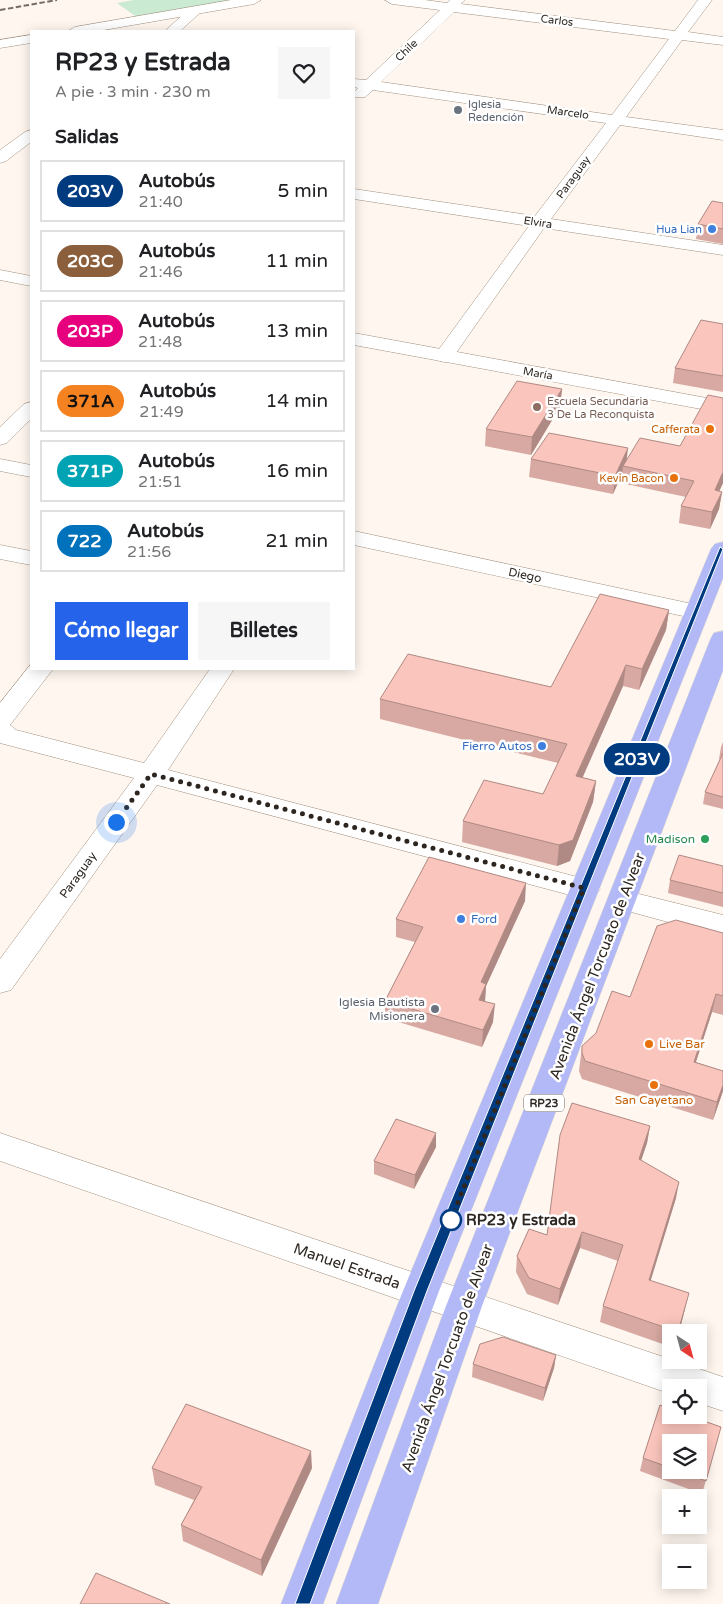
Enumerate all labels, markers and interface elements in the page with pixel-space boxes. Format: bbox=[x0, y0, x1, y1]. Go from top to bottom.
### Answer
street label: Carlos bbox=[540, 12, 574, 29]
street label: Chile bbox=[392, 37, 420, 64]
button: heart bbox=[278, 47, 330, 99]
text: RP23 y Estrada bbox=[55, 48, 231, 77]
text: A pie · 3 min · 230 m bbox=[55, 82, 211, 102]
place label: Iglesia Redención bbox=[468, 98, 524, 124]
street label: Marcelo bbox=[546, 103, 590, 122]
marker: Iglesia Redención bbox=[452, 104, 464, 116]
text: Salidas bbox=[55, 126, 119, 148]
street label: Paraguay bbox=[554, 153, 593, 201]
text: Autobús bbox=[138, 170, 215, 192]
text: 203V bbox=[67, 180, 113, 202]
text: 5 min bbox=[277, 180, 328, 202]
text: 21:40 bbox=[138, 192, 183, 212]
street label: Elvira bbox=[523, 214, 553, 231]
place label: Hua Lian bbox=[656, 223, 702, 236]
marker: Hua Lian bbox=[706, 223, 718, 235]
text: Autobús bbox=[138, 240, 215, 262]
text: 203C bbox=[67, 250, 113, 272]
text: 11 min bbox=[265, 250, 328, 272]
text: 21:46 bbox=[138, 262, 183, 282]
text: Autobús bbox=[138, 310, 215, 332]
text: 203P bbox=[67, 320, 113, 342]
text: 13 min bbox=[265, 320, 328, 342]
text: 21:48 bbox=[138, 332, 182, 352]
street label: María bbox=[522, 364, 554, 382]
text: Autobús bbox=[139, 380, 216, 402]
text: 371A bbox=[67, 390, 114, 412]
text: 14 min bbox=[265, 390, 328, 412]
place label: Escuela Secundaria 3 De La Reconquista bbox=[547, 395, 655, 421]
marker: Escuela Secundaria 3 De La Reconquista bbox=[531, 401, 543, 413]
text: 21:49 bbox=[139, 402, 184, 422]
place label: Cafferata bbox=[651, 423, 700, 436]
marker: Cafferata bbox=[704, 423, 716, 435]
text: Autobús bbox=[138, 450, 215, 472]
text: 371P bbox=[67, 460, 113, 482]
text: 16 min bbox=[265, 460, 328, 482]
text: 21:51 bbox=[138, 472, 182, 492]
place label: Kevin Bacon bbox=[599, 472, 664, 485]
marker: Kevin Bacon bbox=[668, 472, 680, 484]
text: Autobús bbox=[127, 520, 204, 542]
text: 722 bbox=[68, 530, 101, 552]
text: 21 min bbox=[265, 530, 328, 552]
text: 21:56 bbox=[127, 542, 171, 562]
street label: Diego bbox=[507, 565, 543, 585]
button: Cómo llegar bbox=[55, 602, 188, 660]
button: Billetes bbox=[198, 602, 330, 660]
place label: Fierro Autos bbox=[462, 739, 532, 753]
marker: Fierro Autos bbox=[536, 740, 548, 752]
line badge: 203V bbox=[602, 743, 672, 775]
text: 203V bbox=[614, 748, 660, 770]
your location bbox=[104, 810, 129, 835]
place label: Madison bbox=[646, 832, 695, 846]
marker: Madison bbox=[699, 833, 711, 845]
street label: Paraguay bbox=[57, 849, 100, 901]
street label: Avenida Ángel Torcuato de Alvear bbox=[545, 850, 649, 1082]
place label: Ford bbox=[471, 912, 497, 926]
marker: Ford bbox=[455, 913, 467, 925]
place label: Iglesia Bautista Misionera bbox=[339, 995, 425, 1023]
marker: Iglesia Bautista Misionera bbox=[429, 1003, 441, 1015]
place label: Live Bar bbox=[659, 1037, 705, 1051]
marker: Live Bar bbox=[643, 1038, 655, 1050]
marker: San Cayetano bbox=[648, 1079, 660, 1091]
place label: San Cayetano bbox=[615, 1093, 693, 1107]
road number: RP23 bbox=[524, 1094, 564, 1112]
marker: RP23 y Estrada bbox=[440, 1209, 462, 1231]
place label: RP23 y Estrada bbox=[466, 1211, 576, 1230]
street label: Manuel Estrada bbox=[291, 1239, 403, 1293]
street label: Avenida Ángel Torcuato de Alvear bbox=[397, 1241, 497, 1475]
north arrow bbox=[662, 1324, 708, 1369]
map controls bbox=[662, 1324, 707, 1589]
button: locate bbox=[662, 1379, 707, 1424]
button: layers bbox=[662, 1434, 707, 1479]
button: + bbox=[662, 1489, 707, 1534]
button: − bbox=[662, 1544, 707, 1589]

